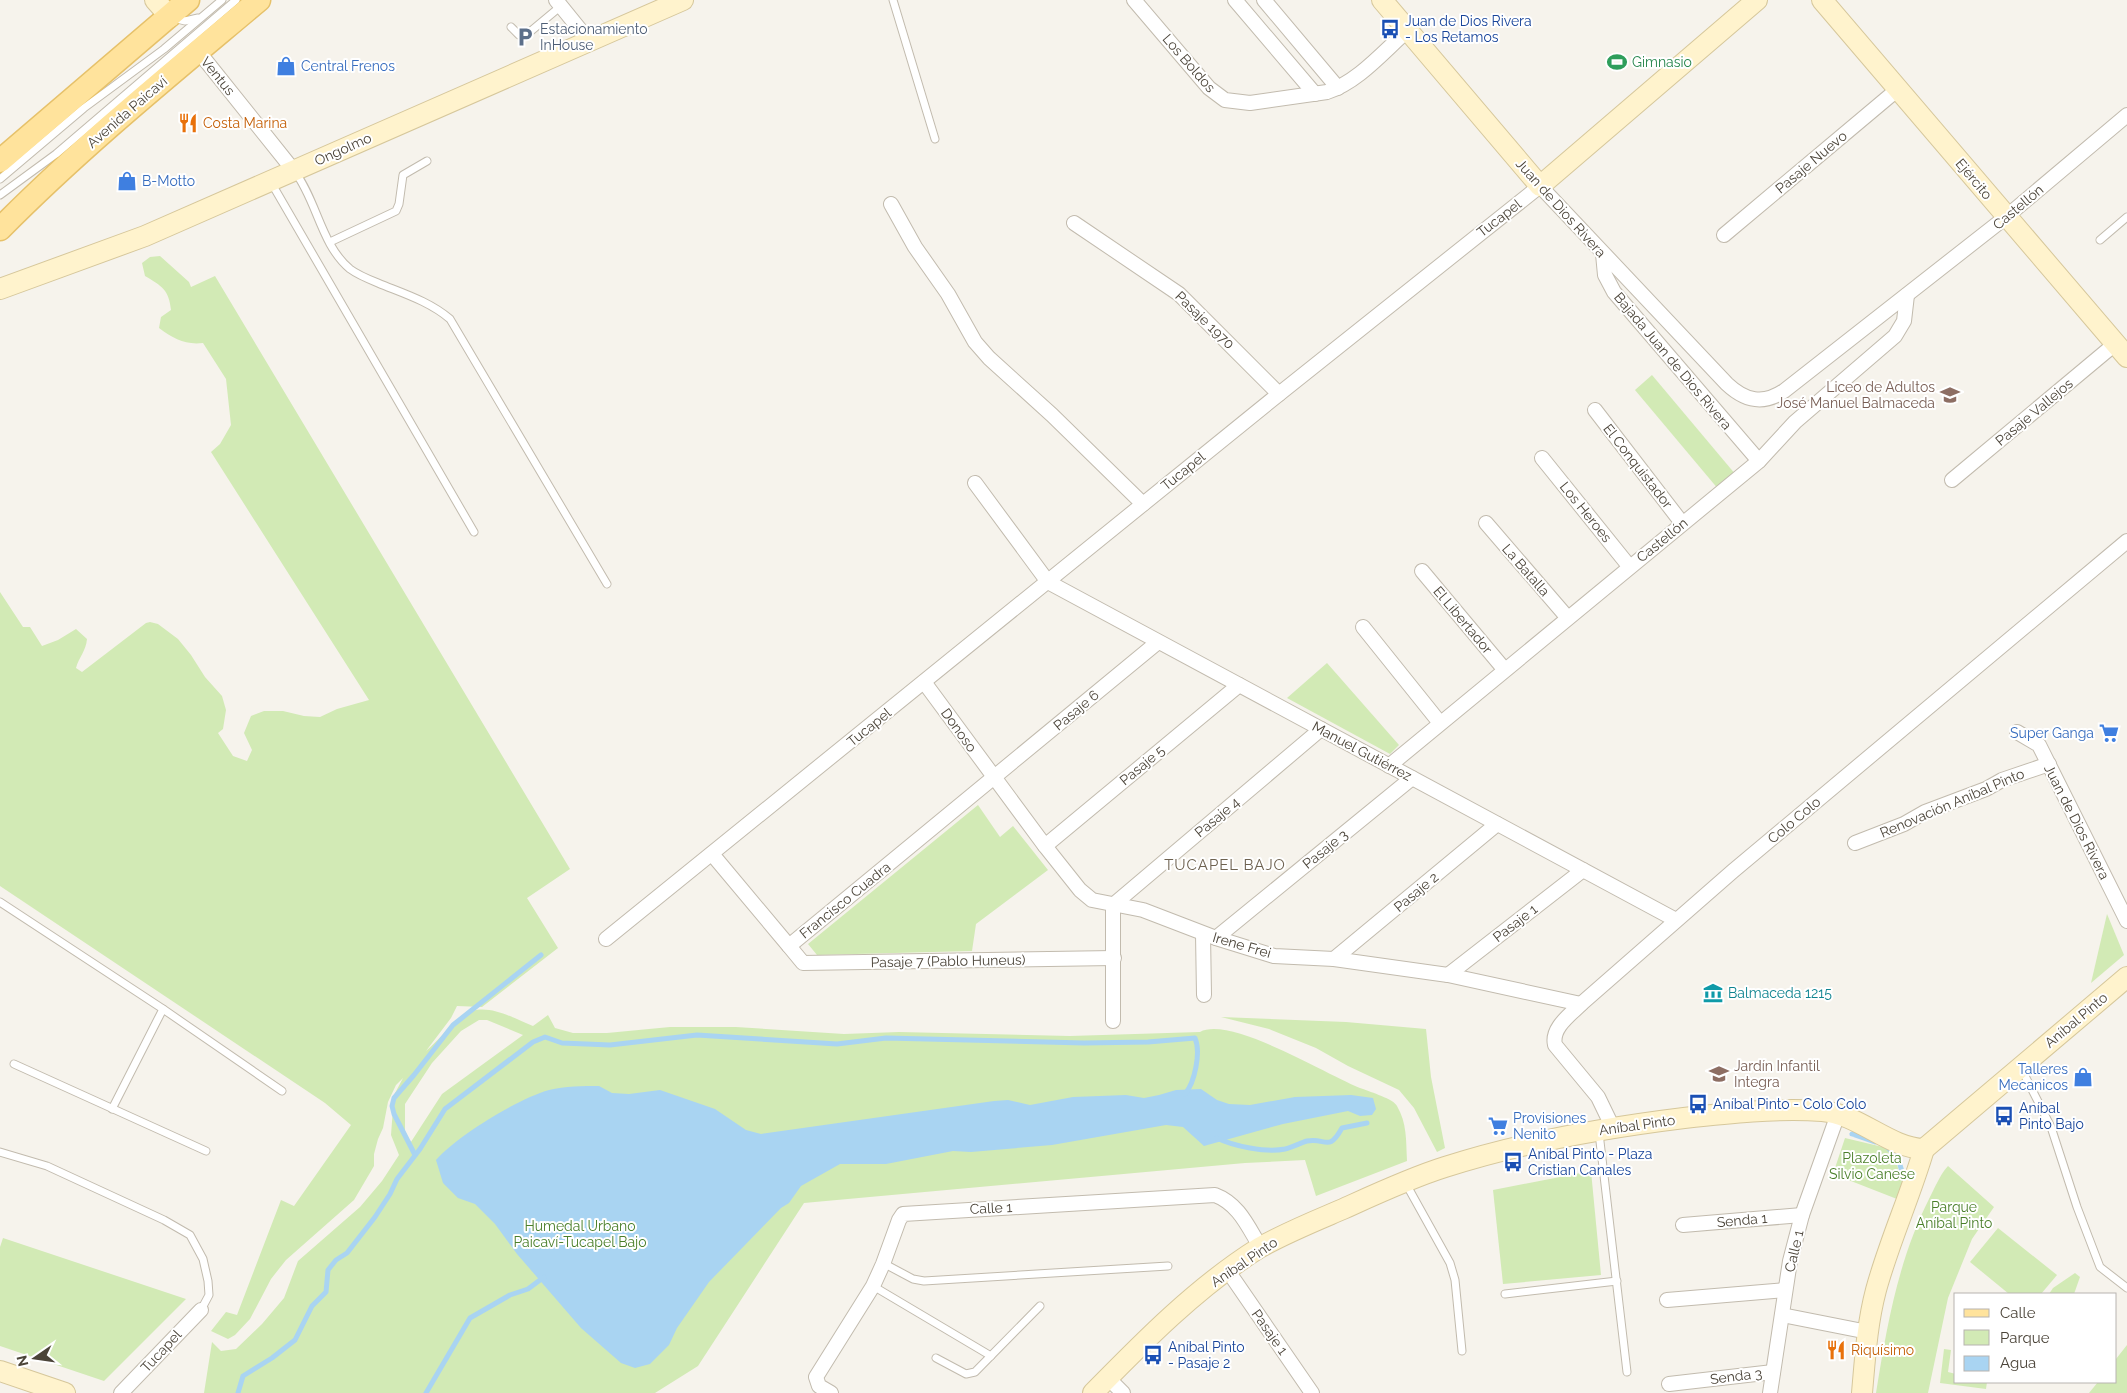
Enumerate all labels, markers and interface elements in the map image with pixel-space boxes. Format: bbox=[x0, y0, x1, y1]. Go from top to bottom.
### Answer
place label: Juan de Dios Rivera - Los Retamos bbox=[1405, 13, 1532, 45]
bus stop icon: Juan de Dios Rivera - Los Retamos bbox=[1379, 18, 1401, 40]
place label: Estacionamiento InHouse bbox=[540, 21, 648, 53]
parking icon: Estacionamiento InHouse bbox=[514, 26, 536, 48]
street label: Los Boldos bbox=[1159, 31, 1219, 96]
sports icon: Gimnasio bbox=[1606, 51, 1628, 73]
street label: Ventus bbox=[198, 54, 238, 99]
place label: Gimnasio bbox=[1632, 54, 1692, 70]
shop icon: Central Frenos bbox=[275, 55, 297, 77]
place label: Central Frenos bbox=[301, 58, 395, 74]
street label: Avenida Paicaví bbox=[84, 72, 171, 151]
restaurant icon: Costa Marina bbox=[177, 112, 199, 134]
place label: Costa Marina bbox=[203, 115, 287, 131]
street label: Pasaje Nuevo bbox=[1772, 127, 1850, 197]
street label: Ongolmo bbox=[312, 129, 374, 169]
street label: Ejército bbox=[1952, 155, 1996, 203]
street label: Juan de Dios Rivera bbox=[1513, 156, 1609, 260]
shop icon: B-Motto bbox=[116, 170, 138, 192]
place label: B-Motto bbox=[142, 173, 195, 189]
street label: Castellón bbox=[1990, 181, 2046, 233]
street label: Tucapel bbox=[1474, 196, 1524, 240]
street label: Pasaje 1970 bbox=[1172, 288, 1238, 352]
street label: Bajada Juan de Dios Rivera bbox=[1611, 289, 1735, 433]
street label: Pasaje Vallejos bbox=[1992, 375, 2076, 449]
place label: Liceo de Adultos José Manuel Balmaceda bbox=[1777, 379, 1935, 411]
school or university icon: Liceo de Adultos José Manuel Balmaceda bbox=[1939, 384, 1961, 406]
street label: El Conquistador bbox=[1600, 421, 1676, 511]
street label: Tucapel bbox=[1158, 448, 1208, 493]
street label: Los Heroes bbox=[1557, 479, 1615, 546]
street label: Castellón bbox=[1633, 515, 1691, 565]
street label: La Batalla bbox=[1499, 541, 1553, 599]
street label: El Libertador bbox=[1430, 583, 1496, 657]
street label: Pasaje 6 bbox=[1050, 687, 1102, 733]
street label: Tucapel bbox=[844, 704, 894, 749]
street label: Donoso bbox=[938, 705, 980, 755]
street label: Manuel Gutiérrez bbox=[1310, 718, 1415, 784]
supermarket icon: Super Ganga bbox=[2098, 722, 2120, 744]
place label: Super Ganga bbox=[2010, 725, 2094, 741]
street label: Pasaje 5 bbox=[1116, 742, 1168, 788]
street label: Juan de Dios Rivera bbox=[2041, 762, 2113, 882]
street label: Renovación Aníbal Pinto bbox=[1877, 765, 2027, 841]
street label: Colo Colo bbox=[1764, 793, 1824, 847]
street label: Pasaje 4 bbox=[1191, 794, 1243, 840]
street label: Pasaje 3 bbox=[1299, 826, 1351, 872]
district label: TUCAPEL BAJO bbox=[1164, 856, 1286, 874]
street label: Francisco Cuadra bbox=[796, 858, 894, 942]
street label: Pasaje 2 bbox=[1391, 869, 1441, 915]
street label: Pasaje 1 bbox=[1490, 901, 1540, 945]
street label: Irene Frei bbox=[1211, 929, 1273, 961]
street label: Pasaje 7 (Pablo Huneus) bbox=[870, 952, 1026, 970]
museum icon: Balmaceda 1215 bbox=[1702, 982, 1724, 1004]
place label: Balmaceda 1215 bbox=[1728, 985, 1832, 1001]
street label: Aníbal Pinto bbox=[2041, 989, 2111, 1051]
place label: Jardín Infantil Integra bbox=[1734, 1058, 1820, 1090]
place label: Talleres Mecanicos bbox=[1998, 1061, 2068, 1093]
school or university icon: Jardín Infantil Integra bbox=[1708, 1063, 1730, 1085]
shop icon: Talleres Mecanicos bbox=[2072, 1066, 2094, 1088]
bus stop icon: Aníbal Pinto - Colo Colo bbox=[1687, 1093, 1709, 1115]
place label: Aníbal Pinto - Colo Colo bbox=[1713, 1096, 1866, 1112]
place label: Aníbal Pinto Bajo bbox=[2019, 1100, 2084, 1132]
bus stop icon: Aníbal Pinto Bajo bbox=[1993, 1105, 2015, 1127]
place label: Provisiones Nenito bbox=[1513, 1110, 1587, 1142]
street label: Aníbal Pinto bbox=[1598, 1112, 1676, 1138]
supermarket icon: Provisiones Nenito bbox=[1487, 1115, 1509, 1137]
place label: Aníbal Pinto - Plaza Cristian Canales bbox=[1528, 1146, 1652, 1178]
park label: Plazoleta Silvio Canese bbox=[1829, 1150, 1915, 1182]
bus stop icon: Aníbal Pinto - Plaza Cristian Canales bbox=[1502, 1151, 1524, 1173]
street label: Calle 1 bbox=[969, 1199, 1013, 1217]
park label: Parque Aníbal Pinto bbox=[1916, 1199, 1992, 1231]
street label: Senda 1 bbox=[1716, 1210, 1768, 1230]
park label: Humedal Urbano Paicaví-Tucapel Bajo bbox=[513, 1218, 647, 1250]
street label: Calle 1 bbox=[1781, 1228, 1807, 1274]
street label: Aníbal Pinto bbox=[1208, 1234, 1280, 1290]
legend bbox=[1954, 1293, 2117, 1383]
text: Calle bbox=[2000, 1304, 2036, 1322]
street label: Pasaje 1 bbox=[1249, 1306, 1291, 1358]
street label: Tucapel bbox=[138, 1327, 185, 1375]
text: Parque bbox=[2000, 1329, 2050, 1347]
north arrow bbox=[10, 1333, 60, 1383]
place label: Aníbal Pinto - Pasaje 2 bbox=[1168, 1339, 1245, 1371]
restaurant icon: Riquísimo bbox=[1825, 1339, 1847, 1361]
place label: Riquísimo bbox=[1851, 1342, 1914, 1358]
bus stop icon: Aníbal Pinto - Pasaje 2 bbox=[1142, 1344, 1164, 1366]
text: N bbox=[13, 1354, 31, 1368]
text: Agua bbox=[2000, 1354, 2036, 1372]
street label: Senda 3 bbox=[1709, 1365, 1763, 1387]

